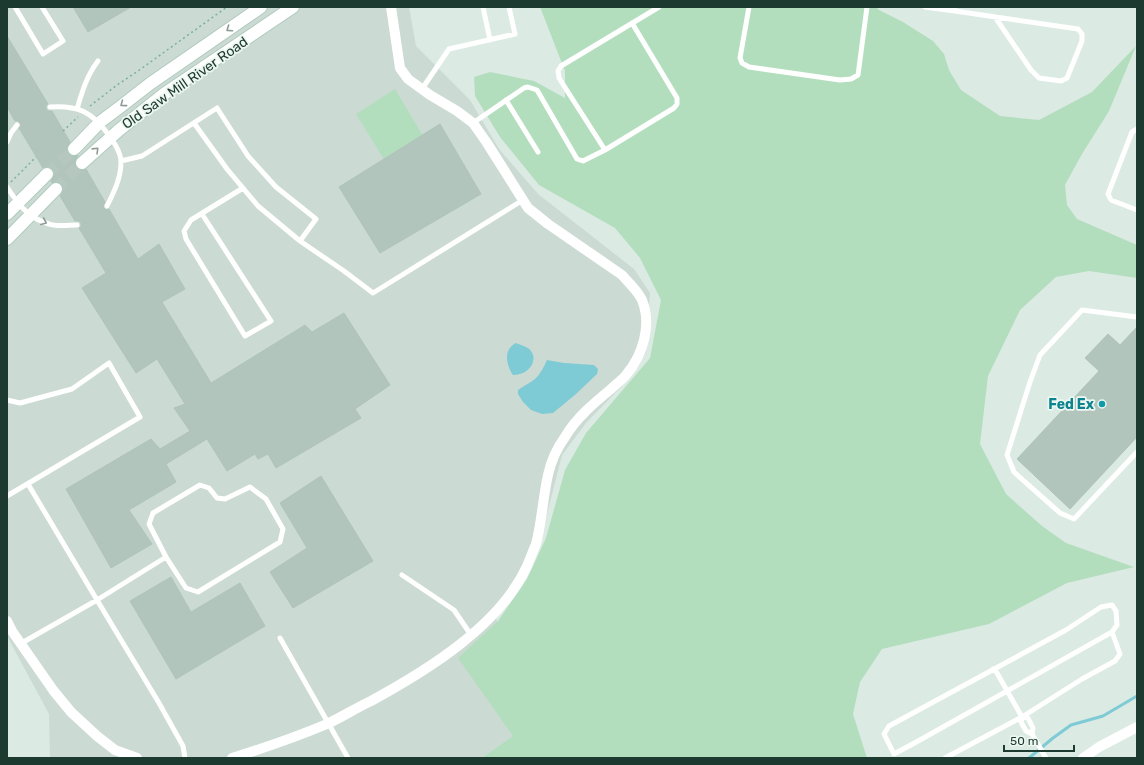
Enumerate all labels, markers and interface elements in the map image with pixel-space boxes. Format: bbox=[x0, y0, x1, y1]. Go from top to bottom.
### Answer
one-way arrow bbox=[226, 24, 233, 31]
street label: Old Saw Mill River Road bbox=[119, 33, 251, 133]
one-way arrow bbox=[120, 100, 127, 107]
one-way arrow bbox=[91, 147, 99, 155]
one-way arrow bbox=[40, 217, 48, 225]
place label: Fed Ex bbox=[1048, 396, 1095, 413]
marker: Fed Ex bbox=[1097, 399, 1107, 409]
scale bar bbox=[1004, 727, 1074, 753]
text: 50 m bbox=[1010, 734, 1038, 748]

